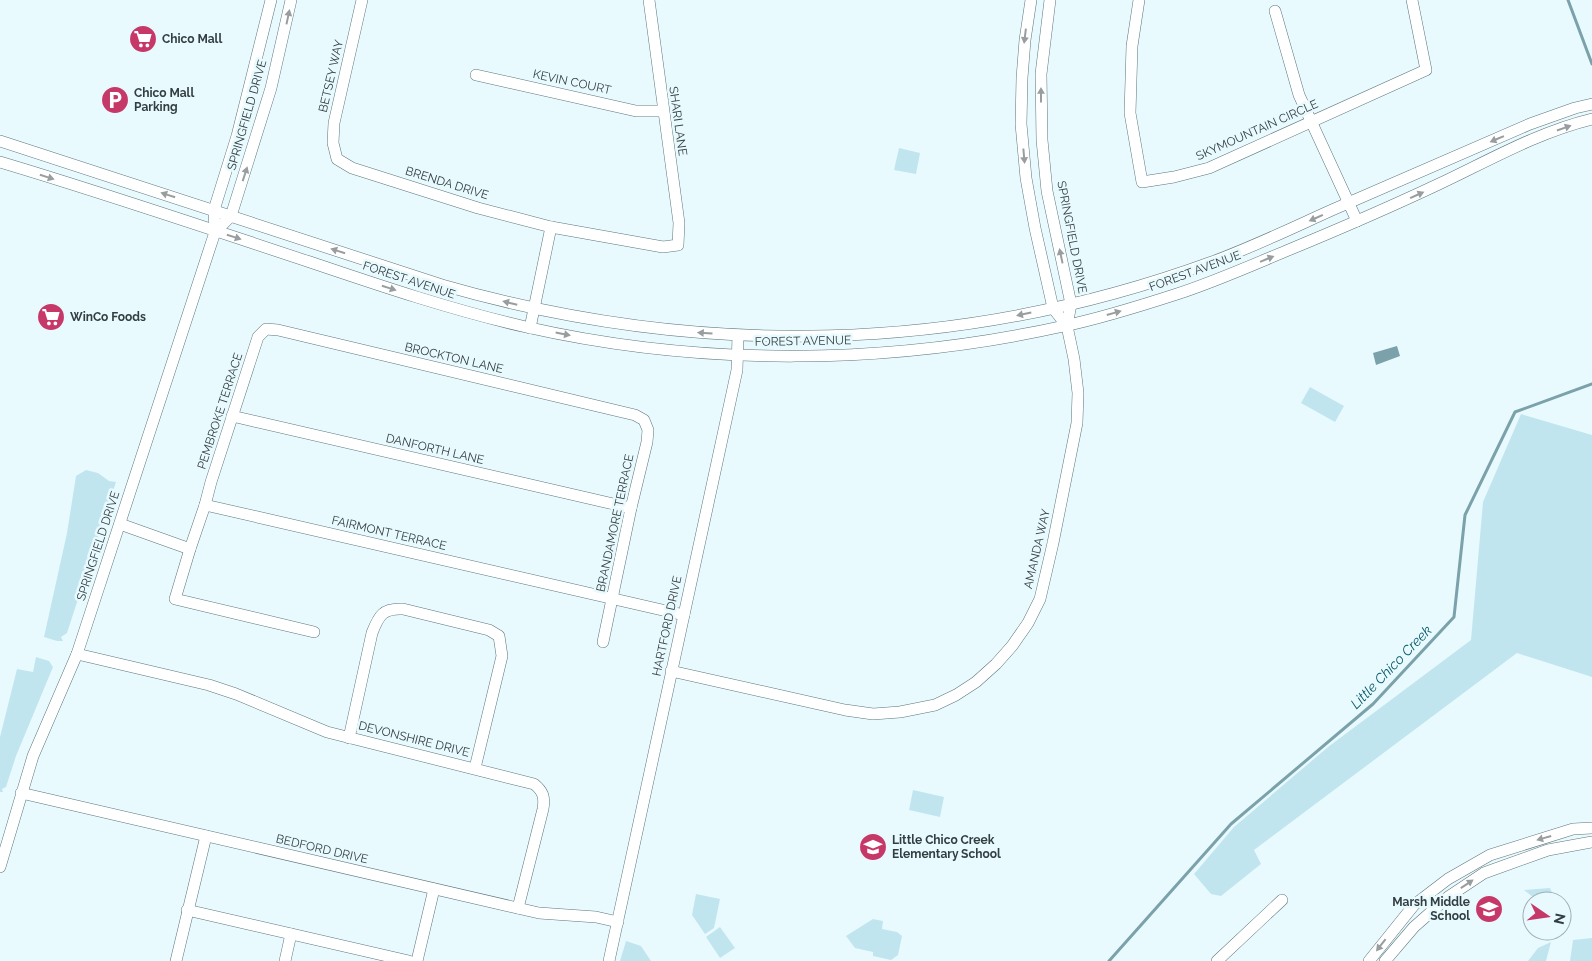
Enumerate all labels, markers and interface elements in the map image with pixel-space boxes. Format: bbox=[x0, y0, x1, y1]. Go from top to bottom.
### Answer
one-way arrow bbox=[284, 9, 292, 25]
supermarket icon: Chico Mall bbox=[128, 24, 158, 54]
one-way arrow bbox=[1021, 28, 1029, 44]
place label: Chico Mall bbox=[162, 32, 222, 46]
street label: BETSEY WAY bbox=[316, 38, 346, 114]
street label: SPRINGFIELD DRIVE bbox=[225, 58, 269, 172]
street label: KEVIN COURT bbox=[532, 67, 613, 97]
parking icon: Chico Mall Parking bbox=[100, 85, 130, 115]
street label: SHARI LANE bbox=[666, 85, 690, 157]
place label: Chico Mall Parking bbox=[134, 86, 194, 114]
one-way arrow bbox=[1037, 87, 1045, 103]
street label: SKYMOUNTAIN CIRCLE bbox=[1194, 97, 1320, 163]
one-way arrow bbox=[1557, 124, 1572, 131]
one-way arrow bbox=[1490, 135, 1504, 143]
one-way arrow bbox=[1021, 148, 1029, 164]
street label: BRENDA DRIVE bbox=[404, 164, 490, 202]
one-way arrow bbox=[241, 166, 249, 181]
one-way arrow bbox=[39, 173, 54, 181]
street label: SPRINGFIELD DRIVE bbox=[1054, 180, 1090, 294]
one-way arrow bbox=[1410, 190, 1424, 198]
one-way arrow bbox=[160, 191, 175, 199]
one-way arrow bbox=[1309, 214, 1323, 222]
one-way arrow bbox=[227, 234, 242, 242]
one-way arrow bbox=[330, 247, 345, 255]
one-way arrow bbox=[1057, 248, 1065, 264]
street label: FOREST AVENUE bbox=[1147, 248, 1243, 294]
one-way arrow bbox=[1260, 255, 1275, 263]
street label: FOREST AVENUE bbox=[361, 258, 457, 302]
one-way arrow bbox=[382, 284, 397, 292]
one-way arrow bbox=[503, 299, 518, 307]
supermarket icon: WinCo Foods bbox=[36, 302, 66, 332]
one-way arrow bbox=[1107, 308, 1122, 316]
place label: WinCo Foods bbox=[70, 310, 146, 324]
one-way arrow bbox=[1016, 310, 1031, 318]
one-way arrow bbox=[697, 329, 713, 337]
one-way arrow bbox=[555, 331, 571, 339]
street label: FOREST AVENUE bbox=[755, 333, 851, 349]
street label: BROCKTON LANE bbox=[403, 340, 505, 376]
street label: PEMBROKE TERRACE bbox=[195, 351, 245, 471]
street label: DANFORTH LANE bbox=[385, 431, 485, 467]
street label: BRANDAMORE TERRACE bbox=[594, 453, 636, 593]
street label: SPRINGFIELD DRIVE bbox=[74, 490, 122, 602]
street label: AMANDA WAY bbox=[1021, 508, 1053, 590]
street label: FAIRMONT TERRACE bbox=[330, 513, 448, 553]
street label: HARTFORD DRIVE bbox=[650, 575, 684, 677]
water label: Little Chico Creek bbox=[1347, 622, 1435, 712]
street label: DEVONSHIRE DRIVE bbox=[357, 718, 471, 760]
street label: BEDFORD DRIVE bbox=[275, 832, 369, 866]
school or university icon: Little Chico Creek Elementary School bbox=[858, 832, 888, 862]
place label: Little Chico Creek Elementary School bbox=[892, 833, 1001, 861]
one-way arrow bbox=[1537, 834, 1552, 842]
one-way arrow bbox=[1460, 879, 1474, 889]
north arrow bbox=[1522, 891, 1572, 941]
school or university icon: Marsh Middle School bbox=[1474, 894, 1504, 924]
place label: Marsh Middle School bbox=[1392, 895, 1470, 923]
text: N bbox=[1551, 912, 1569, 926]
one-way arrow bbox=[1376, 938, 1386, 952]

